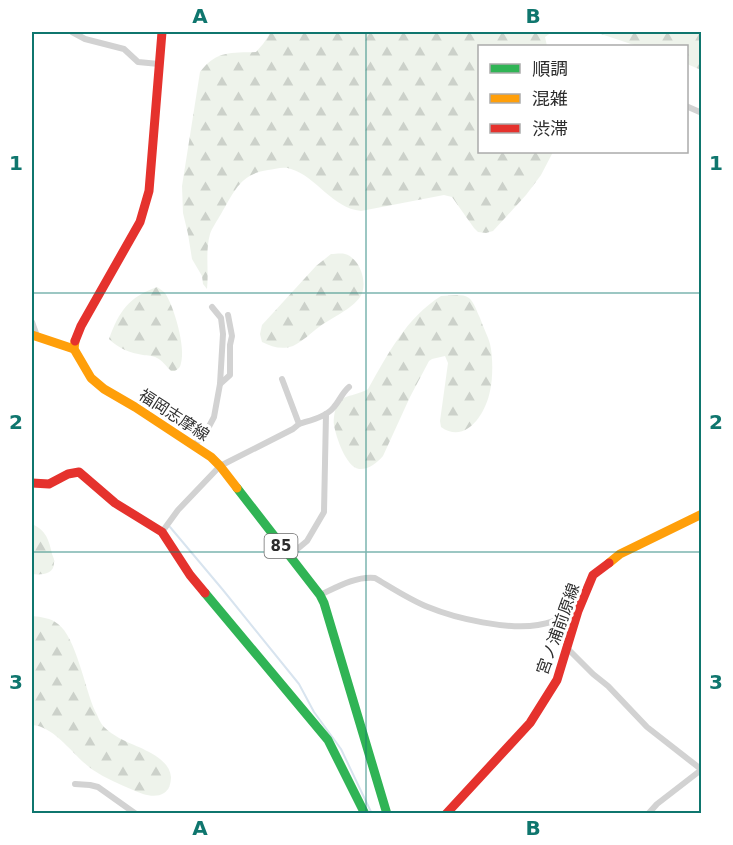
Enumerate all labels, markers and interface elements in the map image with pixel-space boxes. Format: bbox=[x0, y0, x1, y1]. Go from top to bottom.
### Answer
text: A bbox=[192, 4, 208, 28]
text: B bbox=[525, 4, 541, 28]
legend bbox=[478, 45, 688, 153]
text: 順調 bbox=[532, 58, 568, 79]
text: 混雑 bbox=[532, 88, 568, 109]
text: 渋滞 bbox=[532, 118, 568, 139]
text: 1 bbox=[9, 151, 23, 175]
text: 1 bbox=[709, 151, 723, 175]
street label: 福岡志摩線 bbox=[135, 385, 213, 445]
text: 2 bbox=[9, 410, 23, 434]
text: 2 bbox=[709, 410, 723, 434]
road number: 85 bbox=[264, 534, 298, 558]
street label: 宮ノ浦前原線 bbox=[533, 581, 583, 677]
text: 3 bbox=[9, 670, 23, 694]
text: 3 bbox=[709, 670, 723, 694]
text: A bbox=[192, 816, 208, 840]
text: B bbox=[525, 816, 541, 840]

